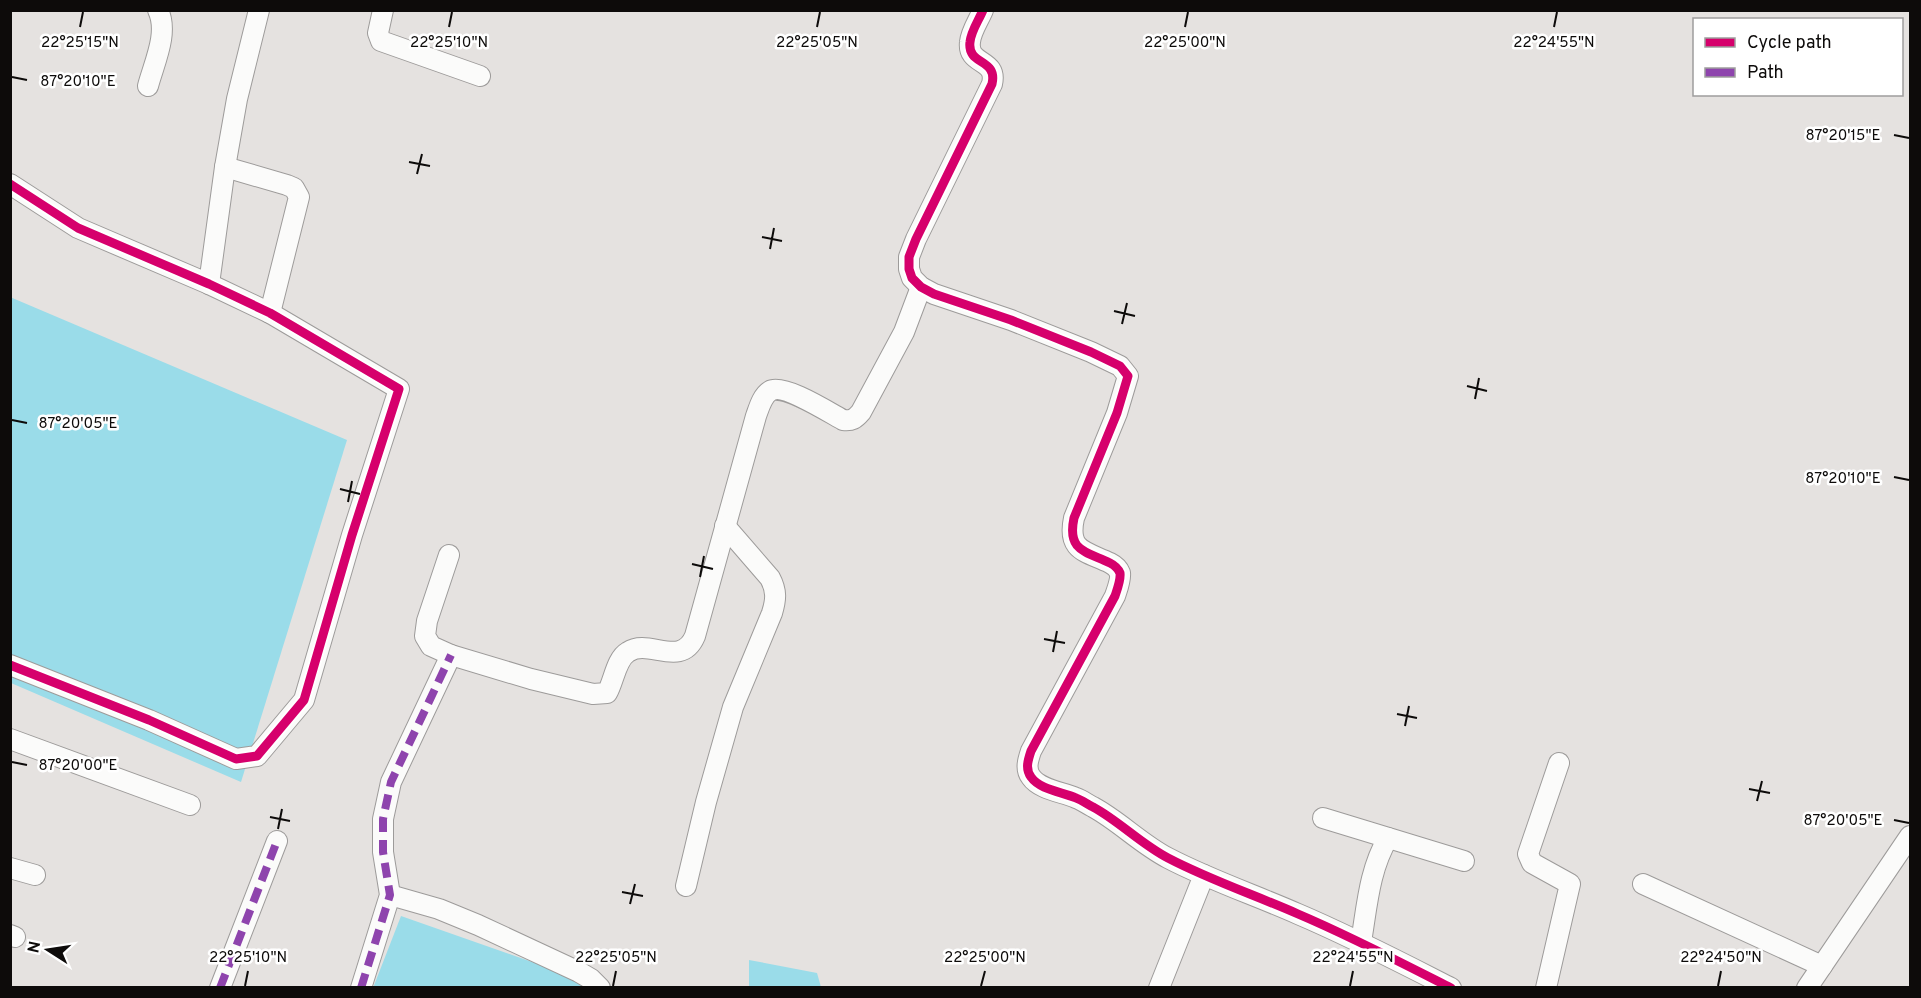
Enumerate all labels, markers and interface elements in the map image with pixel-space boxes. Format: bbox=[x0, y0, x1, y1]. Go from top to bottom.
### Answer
legend bbox=[1693, 18, 1903, 96]
text: Cycle path bbox=[1747, 32, 1832, 55]
text: 22°25'15"N bbox=[41, 34, 119, 53]
text: 22°25'10"N bbox=[410, 34, 488, 53]
text: 22°25'05"N bbox=[776, 34, 858, 53]
text: 22°25'00"N bbox=[1144, 34, 1226, 53]
text: 22°24'55"N bbox=[1513, 34, 1595, 53]
text: Path bbox=[1747, 62, 1784, 85]
text: 87°20'10"E bbox=[40, 73, 116, 92]
text: 87°20'15"E bbox=[1806, 127, 1880, 146]
text: 87°20'05"E bbox=[39, 415, 117, 434]
text: 87°20'10"E bbox=[1805, 470, 1881, 489]
text: 87°20'00"E bbox=[38, 757, 118, 776]
text: 87°20'05"E bbox=[1804, 812, 1882, 831]
north arrow bbox=[18, 920, 78, 980]
text: N bbox=[24, 940, 46, 955]
text: 22°25'10"N bbox=[209, 949, 287, 968]
text: 22°25'05"N bbox=[575, 949, 657, 968]
text: 22°25'00"N bbox=[944, 949, 1026, 968]
text: 22°24'55"N bbox=[1312, 949, 1394, 968]
text: 22°24'50"N bbox=[1680, 949, 1762, 968]

